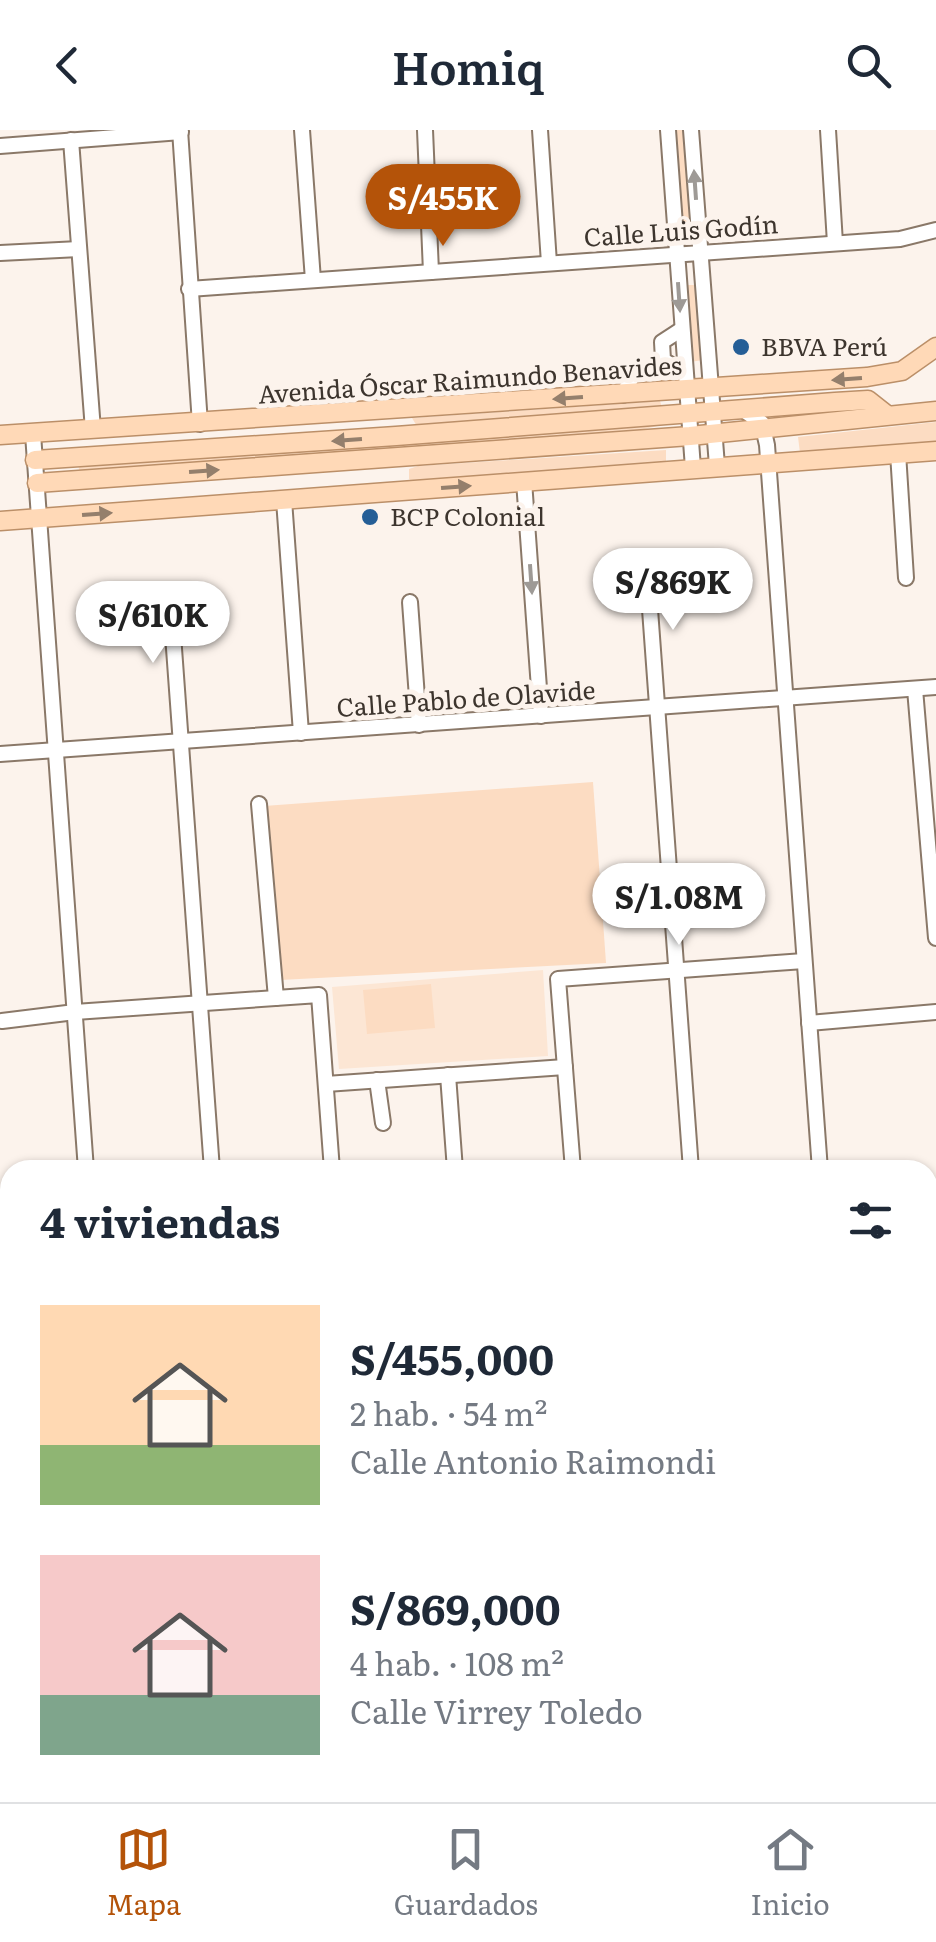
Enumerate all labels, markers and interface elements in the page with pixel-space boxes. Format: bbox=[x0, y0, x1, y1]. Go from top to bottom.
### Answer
text: Homiq bbox=[392, 32, 544, 99]
icon: back bbox=[40, 38, 95, 93]
icon: search bbox=[841, 38, 896, 93]
pin: S/455K bbox=[362, 164, 524, 249]
one-way arrow bbox=[687, 169, 703, 201]
text: S/455K bbox=[387, 172, 499, 220]
street label: Calle Luis Godín bbox=[582, 204, 779, 255]
one-way arrow bbox=[672, 282, 688, 314]
place label: BBVA Perú bbox=[761, 327, 888, 364]
marker: BBVA Perú bbox=[730, 336, 752, 358]
street label: Avenida Óscar Raimundo Benavides bbox=[257, 345, 683, 412]
one-way arrow bbox=[830, 371, 862, 387]
one-way arrow bbox=[552, 391, 584, 407]
one-way arrow bbox=[330, 432, 362, 448]
one-way arrow bbox=[188, 463, 220, 479]
one-way arrow bbox=[441, 478, 473, 494]
place label: BCP Colonial bbox=[390, 497, 545, 534]
one-way arrow bbox=[82, 506, 114, 522]
marker: BCP Colonial bbox=[359, 506, 381, 528]
pin: S/869K bbox=[592, 548, 754, 633]
text: S/869K bbox=[615, 556, 731, 604]
one-way arrow bbox=[524, 563, 540, 595]
pin: S/610K bbox=[72, 581, 234, 666]
text: S/610K bbox=[98, 589, 208, 637]
street label: Calle Pablo de Olavide bbox=[335, 670, 597, 725]
pin: S/1.08M bbox=[587, 863, 771, 948]
text: S/1.08M bbox=[614, 871, 744, 919]
text: 4 viviendas bbox=[40, 1189, 280, 1251]
icon: filters bbox=[843, 1193, 898, 1248]
text: S/455,000 bbox=[350, 1326, 554, 1388]
icon: home bbox=[120, 1345, 240, 1465]
text: 2 hab. · 54 m² bbox=[350, 1388, 547, 1436]
text: Calle Antonio Raimondi bbox=[350, 1436, 716, 1484]
text: S/869,000 bbox=[350, 1576, 561, 1638]
icon: home bbox=[120, 1595, 240, 1715]
text: 4 hab. · 108 m² bbox=[350, 1638, 564, 1686]
text: Calle Virrey Toledo bbox=[350, 1686, 643, 1734]
tab: Mapa bbox=[106, 1822, 181, 1924]
tab: Guardados bbox=[394, 1822, 538, 1924]
tab: Inicio bbox=[751, 1822, 830, 1924]

